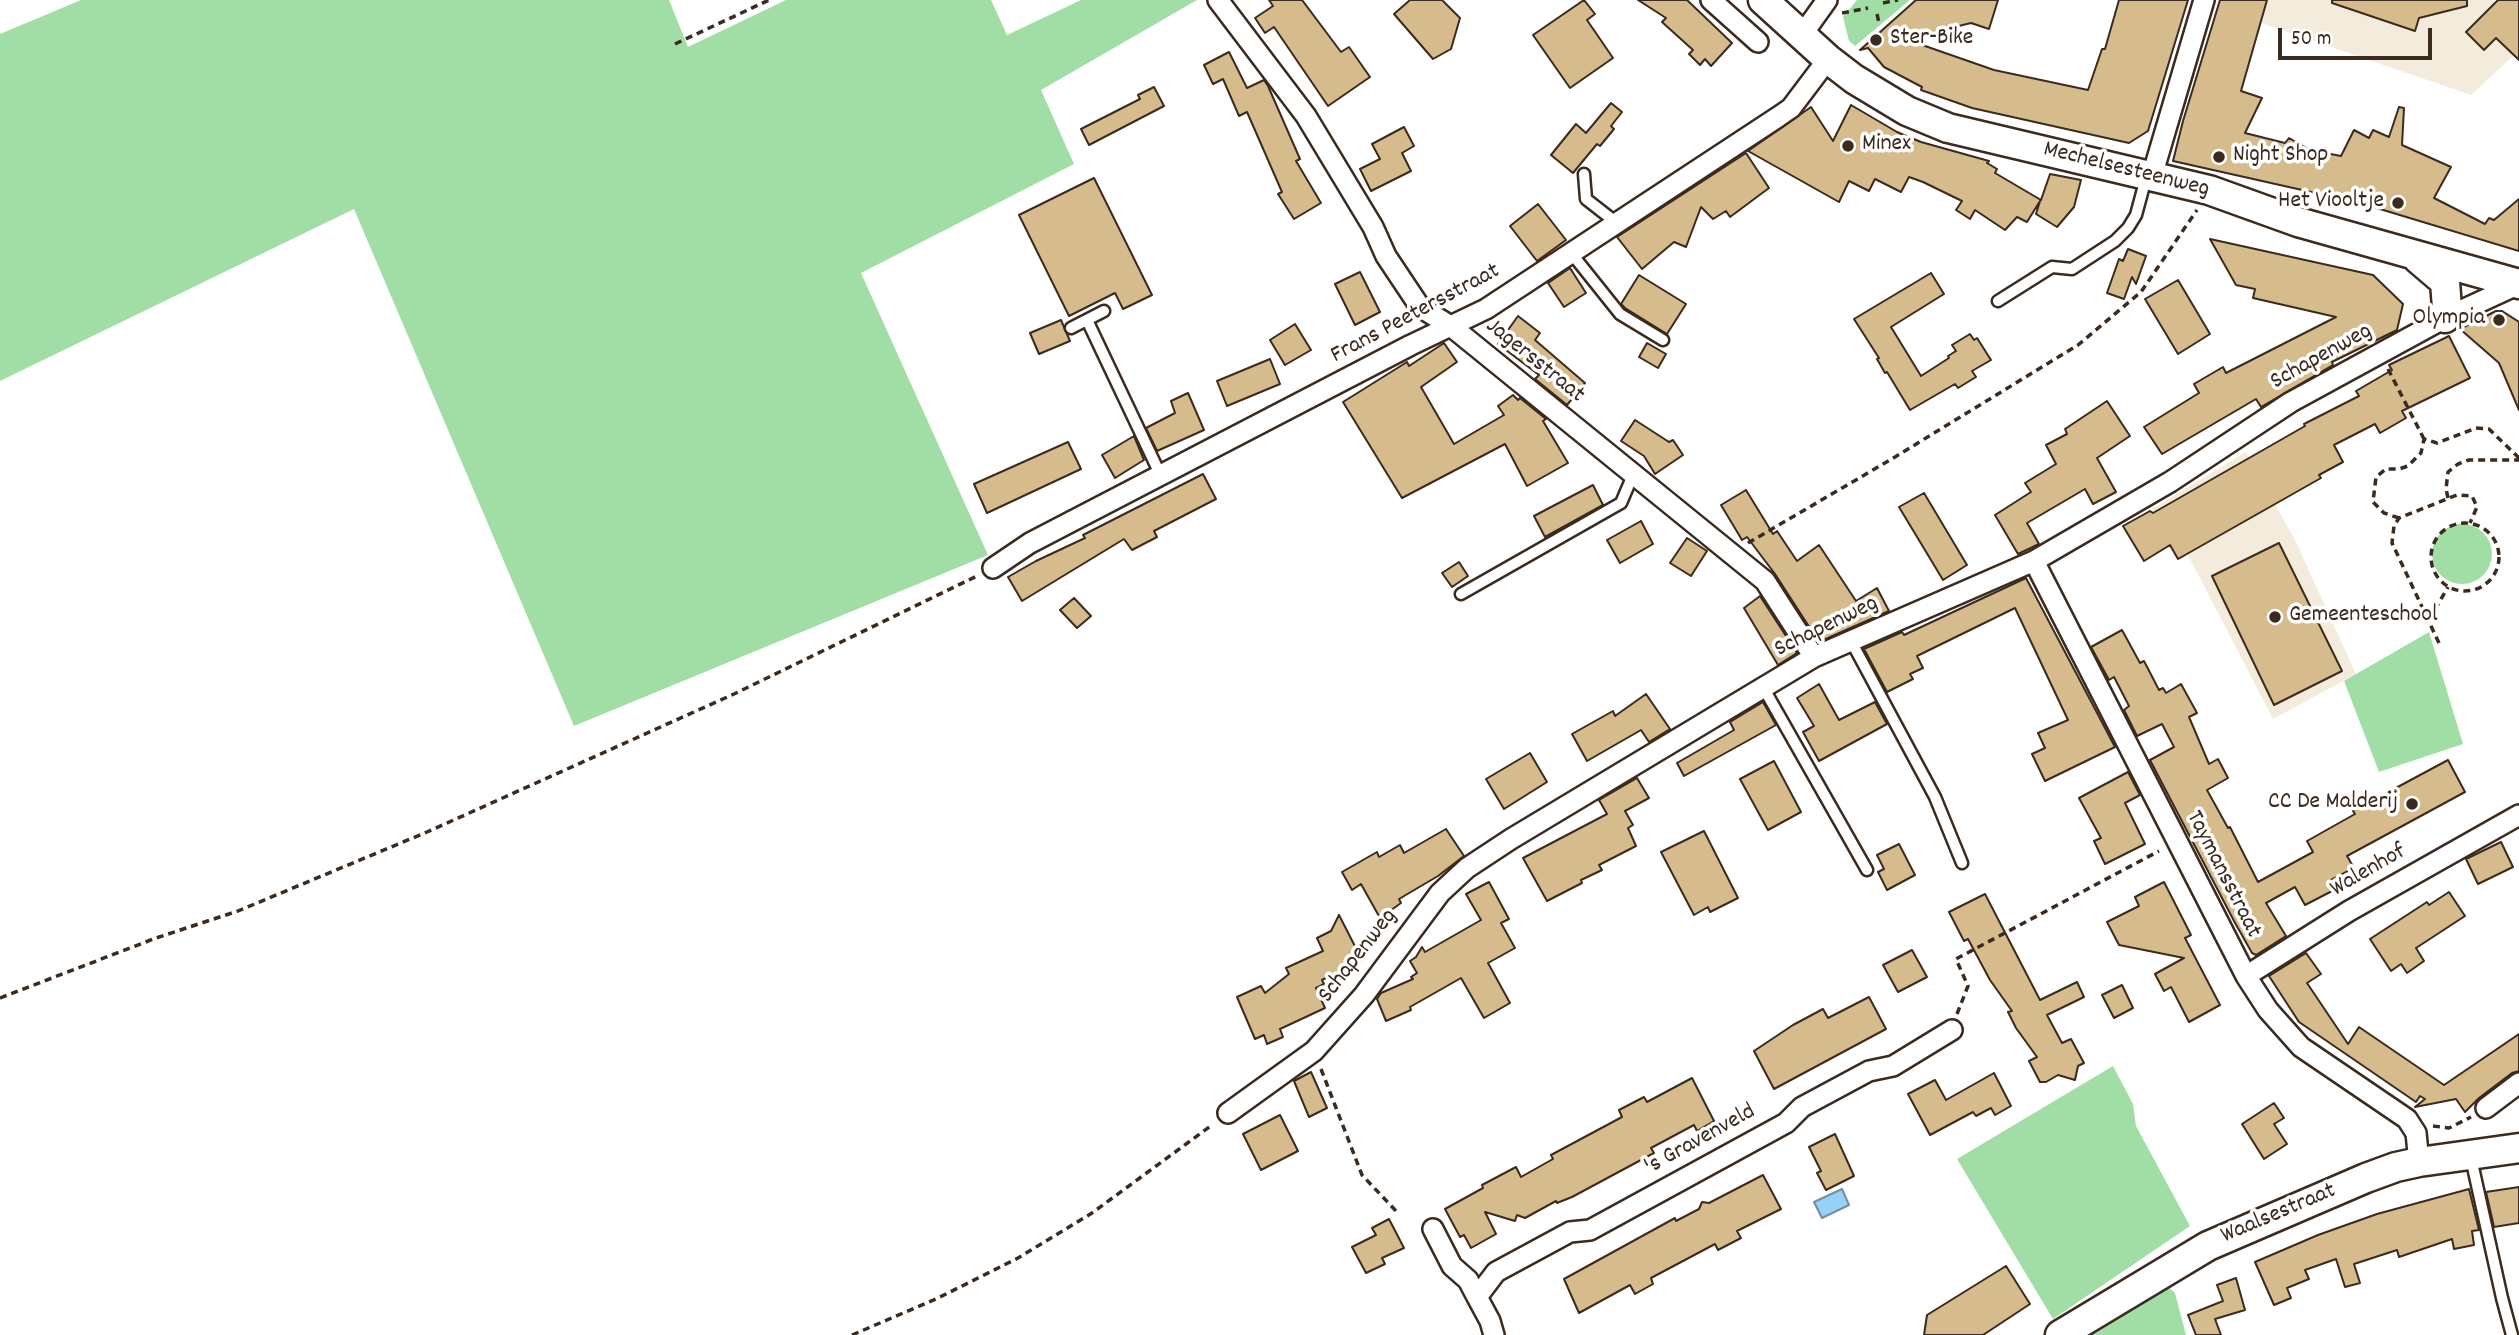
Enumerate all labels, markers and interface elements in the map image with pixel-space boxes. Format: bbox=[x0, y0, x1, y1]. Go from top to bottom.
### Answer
scale bar bbox=[2281, 14, 2435, 58]
text: 50 m bbox=[2291, 25, 2331, 55]
place label: Ster-Bike bbox=[1890, 26, 1973, 54]
marker: Ster-Bike bbox=[1868, 32, 1884, 48]
place label: Minex bbox=[1862, 132, 1911, 160]
street label: Mechelsesteenweg bbox=[2040, 136, 2212, 206]
marker: Minex bbox=[1840, 138, 1856, 154]
place label: Night Shop bbox=[2233, 143, 2328, 171]
marker: Night Shop bbox=[2211, 149, 2227, 165]
place label: Het Viooltje bbox=[2278, 189, 2384, 217]
marker: Het Viooltje bbox=[2390, 195, 2406, 211]
street label: Frans Peetersstraat bbox=[1327, 258, 1505, 372]
place label: Olympia bbox=[2413, 306, 2485, 334]
marker: Olympia bbox=[2491, 312, 2507, 328]
street label: Jagersstraat bbox=[1479, 313, 1589, 411]
street label: Schapenweg bbox=[2266, 318, 2378, 398]
street label: Schapenweg bbox=[1770, 591, 1884, 665]
place label: Gemeenteschool bbox=[2289, 603, 2438, 631]
marker: Gemeenteschool bbox=[2267, 609, 2283, 625]
place label: CC De Malderij bbox=[2268, 790, 2398, 818]
marker: CC De Malderij bbox=[2404, 796, 2420, 812]
street label: Taymansstraat bbox=[2178, 807, 2266, 943]
street label: Walenhof bbox=[2326, 839, 2412, 905]
street label: Schapenweg bbox=[1313, 904, 1405, 1010]
street label: 's Gravenveld bbox=[1641, 1099, 1761, 1183]
street label: Waalsestraat bbox=[2217, 1178, 2341, 1252]

